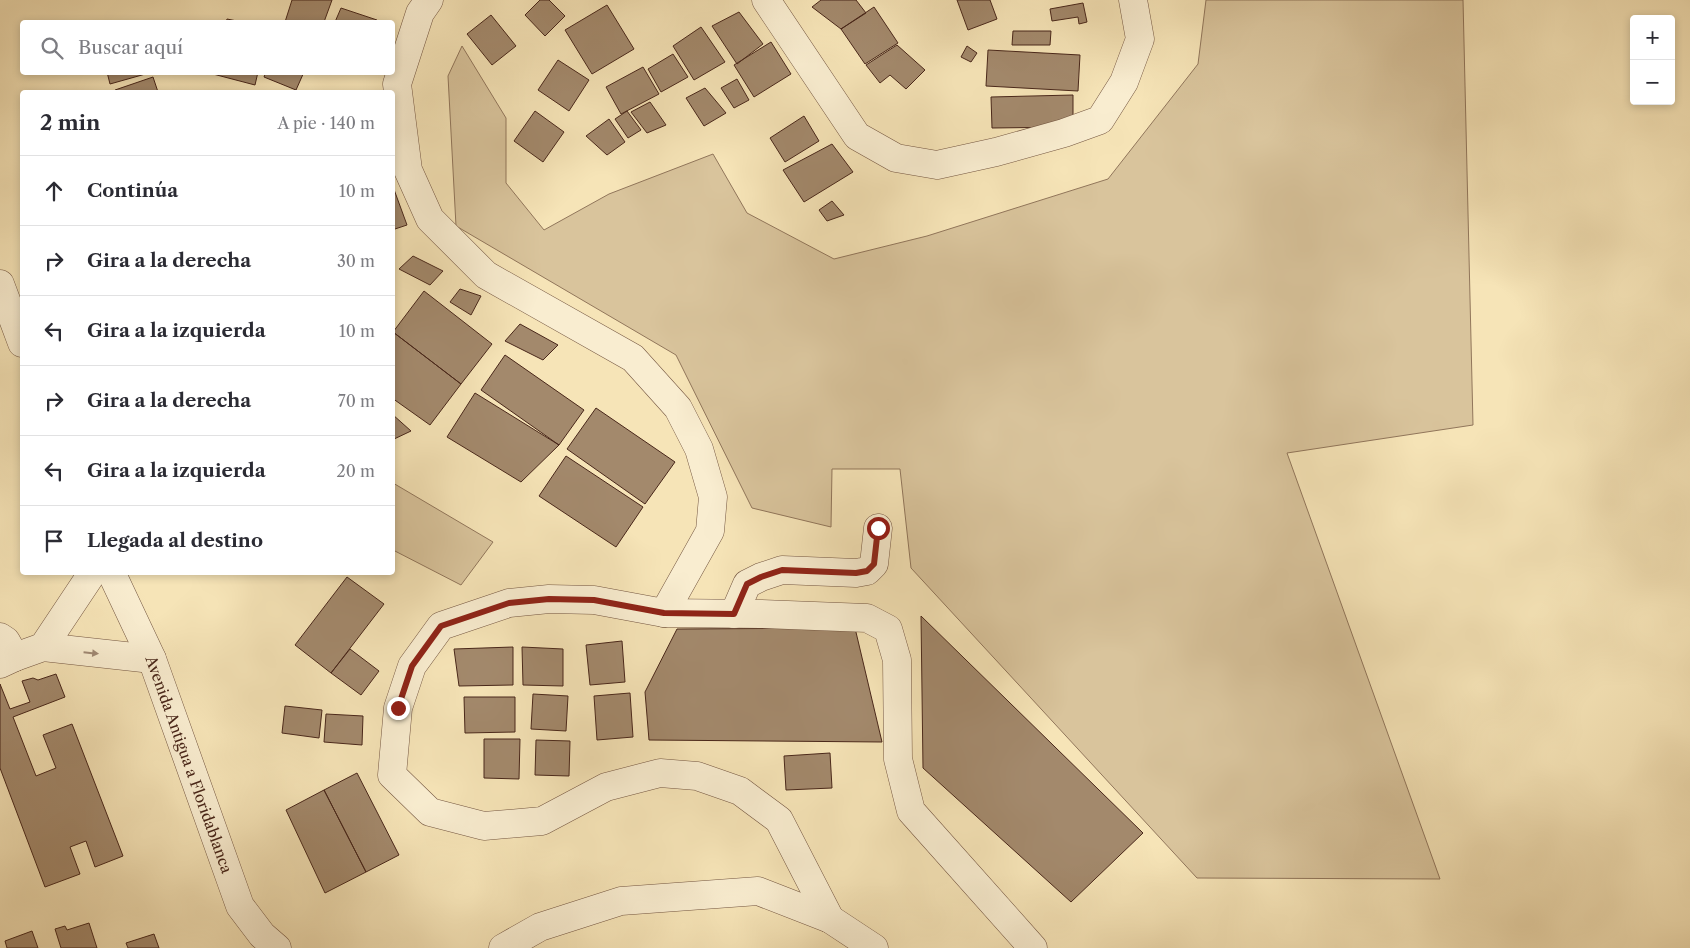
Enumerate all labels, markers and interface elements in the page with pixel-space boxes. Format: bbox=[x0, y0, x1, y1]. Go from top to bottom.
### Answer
map controls bbox=[1630, 15, 1675, 105]
button: + bbox=[1630, 15, 1675, 60]
search box bbox=[20, 20, 395, 75]
icon: search bbox=[38, 34, 66, 62]
text: Buscar aquí bbox=[78, 36, 183, 59]
button: − bbox=[1630, 60, 1675, 105]
text: 2 min bbox=[40, 110, 100, 135]
text: A pie · 140 m bbox=[277, 113, 375, 133]
icon: ahead bbox=[40, 177, 68, 205]
text: Continúa bbox=[87, 179, 178, 202]
text: 10 m bbox=[339, 181, 375, 201]
icon: right bbox=[40, 247, 68, 275]
text: Gira a la derecha bbox=[87, 249, 251, 272]
text: 30 m bbox=[337, 251, 375, 271]
icon: left bbox=[40, 317, 68, 345]
text: Gira a la izquierda bbox=[87, 319, 266, 342]
text: 10 m bbox=[339, 321, 375, 341]
icon: right bbox=[40, 387, 68, 415]
text: Gira a la derecha bbox=[87, 389, 251, 412]
text: 70 m bbox=[338, 391, 375, 411]
icon: left bbox=[40, 457, 68, 485]
text: Gira a la izquierda bbox=[87, 459, 266, 482]
text: 20 m bbox=[336, 461, 375, 481]
route start bbox=[867, 517, 890, 540]
icon: arrive bbox=[40, 527, 68, 555]
text: Llegada al destino bbox=[87, 529, 263, 552]
one-way arrow bbox=[84, 649, 100, 657]
street label: Avenida Antigua a Floridablanca bbox=[142, 652, 237, 876]
route end bbox=[387, 697, 410, 720]

